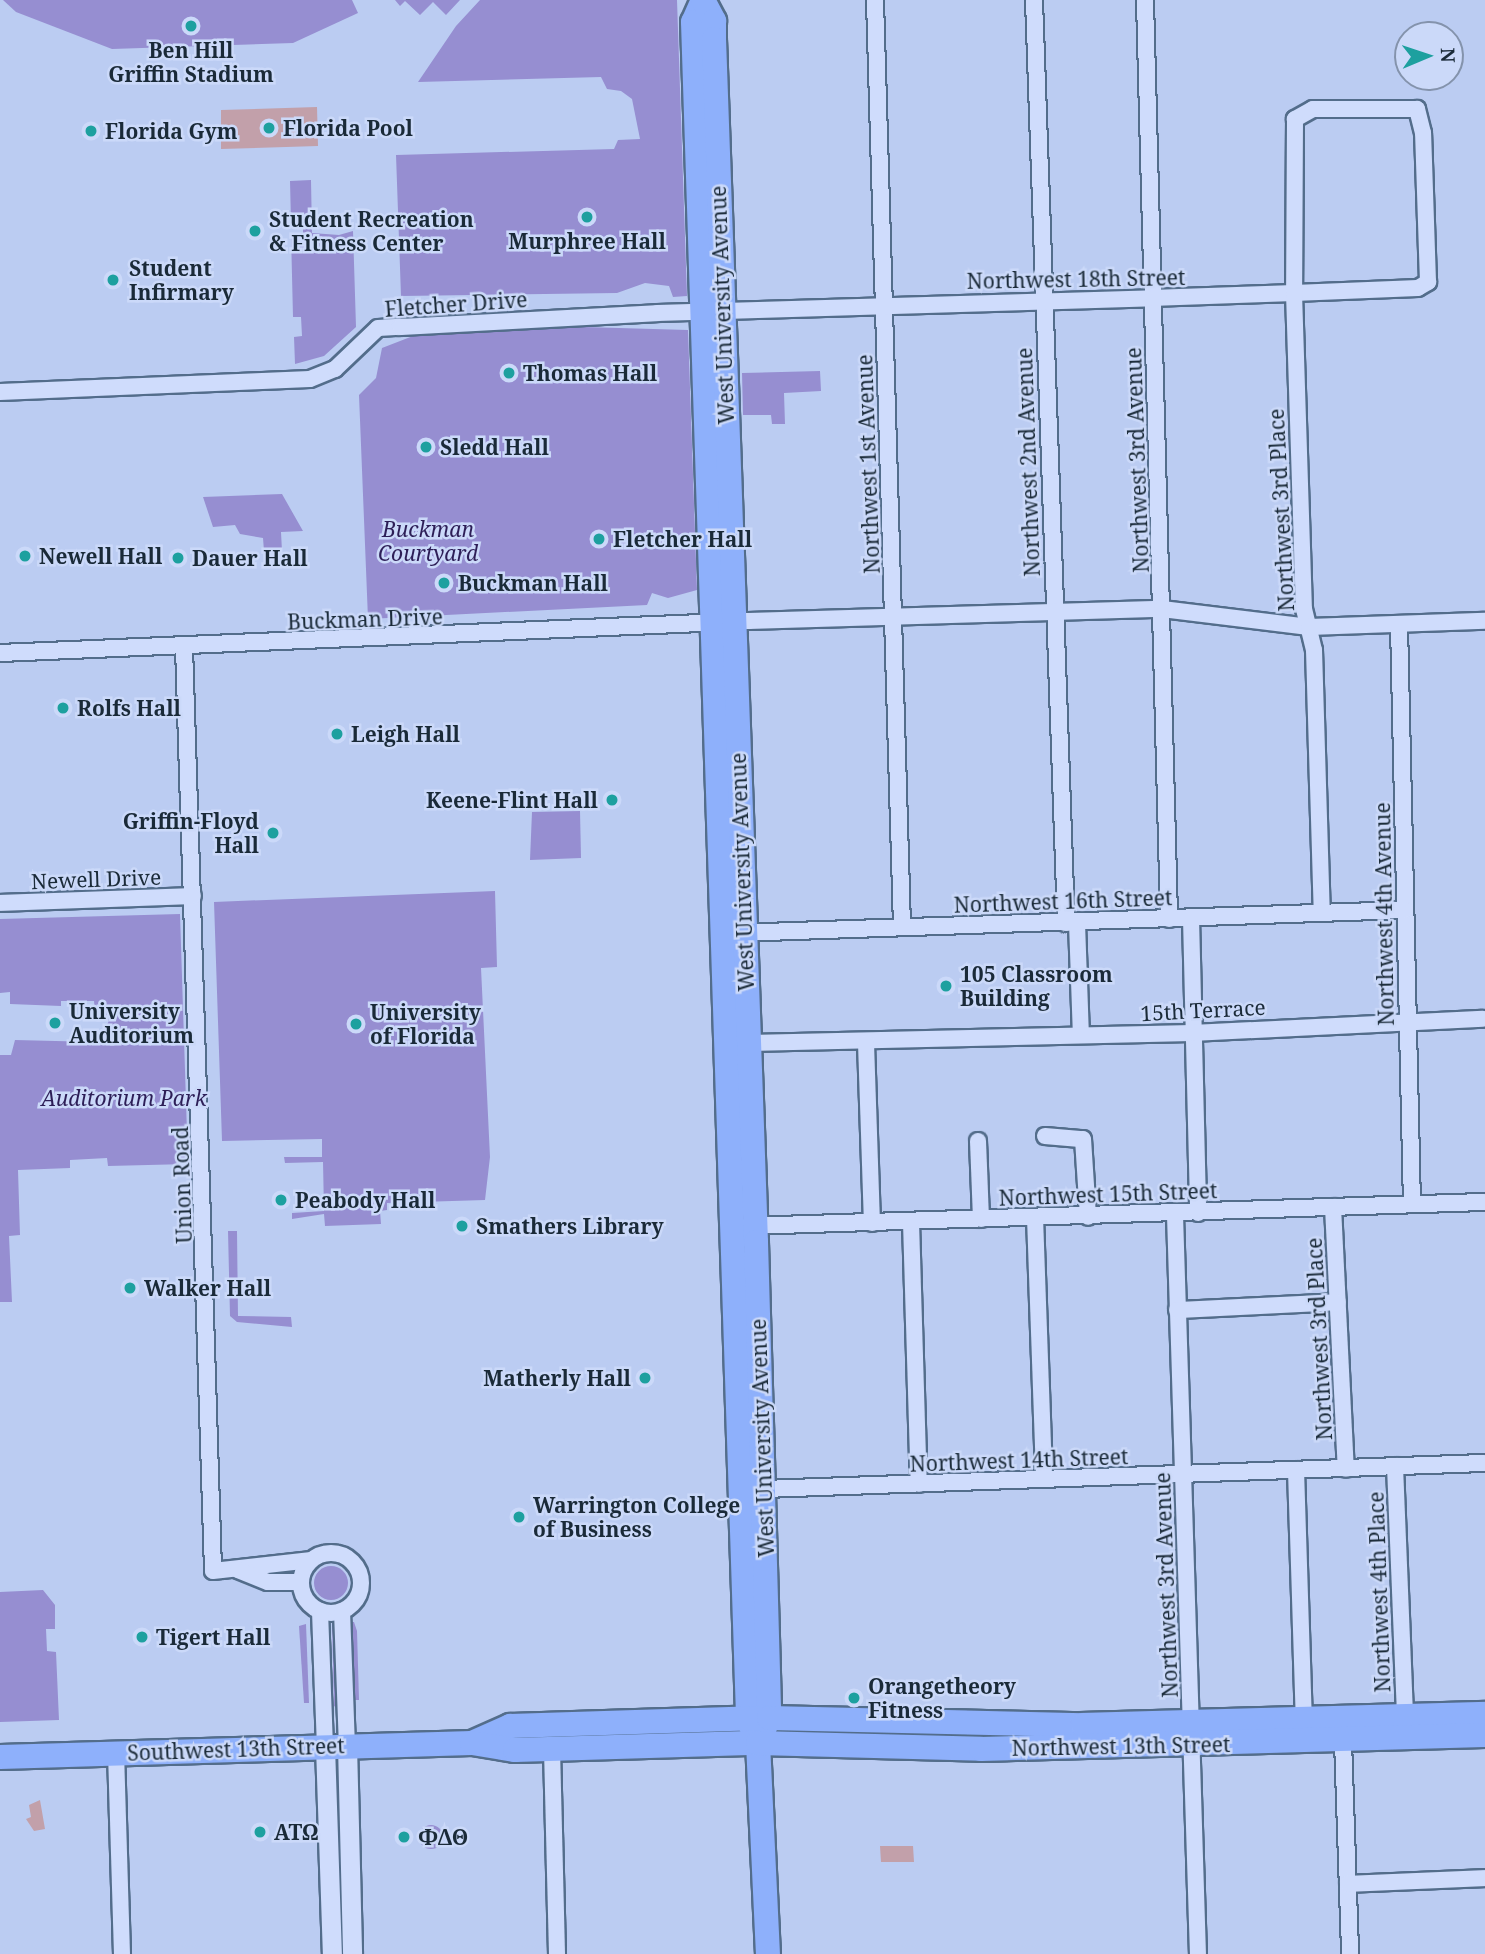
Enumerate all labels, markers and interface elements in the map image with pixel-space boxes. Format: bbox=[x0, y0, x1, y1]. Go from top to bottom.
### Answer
marker: Ben Hill Griffin Stadium bbox=[183, 18, 199, 34]
north arrow bbox=[1394, 21, 1464, 91]
place label: Ben Hill Griffin Stadium bbox=[108, 37, 274, 87]
text: N bbox=[1435, 47, 1461, 63]
place label: Florida Pool bbox=[283, 115, 413, 141]
place label: Florida Gym bbox=[105, 118, 237, 144]
marker: Florida Pool bbox=[261, 120, 277, 136]
marker: Florida Gym bbox=[83, 123, 99, 139]
street label: West University Avenue bbox=[705, 185, 739, 425]
place label: Student Recreation & Fitness Center bbox=[269, 206, 474, 256]
marker: Murphree Hall bbox=[579, 209, 595, 225]
marker: Student Recreation & Fitness Center bbox=[247, 223, 263, 239]
place label: Murphree Hall bbox=[508, 228, 666, 254]
place label: Student Infirmary bbox=[129, 255, 234, 305]
street label: Northwest 18th Street bbox=[966, 264, 1186, 294]
marker: Student Infirmary bbox=[103, 270, 123, 290]
street label: Fletcher Drive bbox=[384, 286, 528, 322]
street label: Northwest 2nd Avenue bbox=[1011, 347, 1045, 577]
street label: Northwest 3rd Avenue bbox=[1120, 347, 1154, 573]
street label: Northwest 1st Avenue bbox=[852, 354, 884, 574]
place label: Thomas Hall bbox=[523, 360, 657, 386]
marker: Thomas Hall bbox=[501, 365, 517, 381]
street label: Northwest 3rd Place bbox=[1263, 408, 1299, 612]
place label: Sledd Hall bbox=[440, 434, 549, 460]
marker: Sledd Hall bbox=[418, 439, 434, 455]
park label: Buckman Courtyard bbox=[378, 516, 478, 566]
place label: Fletcher Hall bbox=[613, 526, 752, 552]
marker: Fletcher Hall bbox=[591, 531, 607, 547]
place label: Newell Hall bbox=[39, 543, 162, 569]
place label: Dauer Hall bbox=[192, 545, 308, 571]
marker: Newell Hall bbox=[17, 548, 33, 564]
marker: Dauer Hall bbox=[170, 550, 186, 566]
place label: Buckman Hall bbox=[458, 570, 608, 596]
marker: Buckman Hall bbox=[436, 575, 452, 591]
street label: Buckman Drive bbox=[287, 604, 443, 634]
place label: Rolfs Hall bbox=[77, 695, 181, 721]
marker: Rolfs Hall bbox=[55, 700, 71, 716]
place label: Leigh Hall bbox=[351, 721, 460, 747]
marker: Leigh Hall bbox=[329, 726, 345, 742]
street label: West University Avenue bbox=[725, 752, 759, 992]
place label: Keene-Flint Hall bbox=[426, 787, 598, 813]
marker: Keene-Flint Hall bbox=[604, 792, 620, 808]
street label: Northwest 4th Avenue bbox=[1369, 802, 1399, 1026]
place label: Griffin-Floyd Hall bbox=[123, 808, 259, 858]
marker: Griffin-Floyd Hall bbox=[265, 825, 281, 841]
street label: Newell Drive bbox=[30, 864, 162, 894]
street label: Northwest 16th Street bbox=[953, 885, 1173, 917]
place label: 105 Classroom Building bbox=[960, 961, 1113, 1011]
marker: 105 Classroom Building bbox=[938, 978, 954, 994]
street label: 15th Terrace bbox=[1140, 994, 1266, 1026]
place label: University Auditorium bbox=[69, 998, 194, 1048]
place label: University of Florida bbox=[370, 999, 481, 1049]
marker: University Auditorium bbox=[47, 1015, 63, 1031]
marker: University of Florida bbox=[348, 1016, 364, 1032]
park label: Auditorium Park bbox=[41, 1085, 207, 1111]
street label: Union Road bbox=[167, 1126, 197, 1244]
street label: Northwest 15th Street bbox=[998, 1178, 1218, 1210]
place label: Peabody Hall bbox=[295, 1187, 435, 1213]
marker: Peabody Hall bbox=[273, 1192, 289, 1208]
place label: Smathers Library bbox=[476, 1213, 664, 1239]
marker: Smathers Library bbox=[454, 1218, 470, 1234]
street label: Northwest 3rd Place bbox=[1301, 1237, 1337, 1441]
place label: Walker Hall bbox=[144, 1275, 271, 1301]
marker: Walker Hall bbox=[122, 1280, 138, 1296]
street label: West University Avenue bbox=[745, 1318, 779, 1558]
place label: Matherly Hall bbox=[483, 1365, 631, 1391]
marker: Matherly Hall bbox=[637, 1370, 653, 1386]
street label: Northwest 14th Street bbox=[909, 1444, 1129, 1476]
street label: Northwest 3rd Avenue bbox=[1149, 1472, 1183, 1698]
street label: Northwest 4th Place bbox=[1363, 1491, 1395, 1693]
place label: Warrington College of Business bbox=[533, 1492, 740, 1542]
marker: Warrington College of Business bbox=[511, 1509, 527, 1525]
place label: Tigert Hall bbox=[156, 1624, 270, 1650]
marker: Tigert Hall bbox=[134, 1629, 150, 1645]
place label: Orangetheory Fitness bbox=[868, 1673, 1016, 1723]
marker: Orangetheory Fitness bbox=[846, 1690, 862, 1706]
street label: Northwest 13th Street bbox=[1011, 1731, 1231, 1761]
street label: Southwest 13th Street bbox=[127, 1733, 345, 1765]
place label: ΑΤΩ bbox=[274, 1819, 319, 1845]
marker: ΑΤΩ bbox=[252, 1824, 268, 1840]
place label: ΦΔΘ bbox=[418, 1824, 468, 1850]
marker: ΦΔΘ bbox=[396, 1829, 412, 1845]

